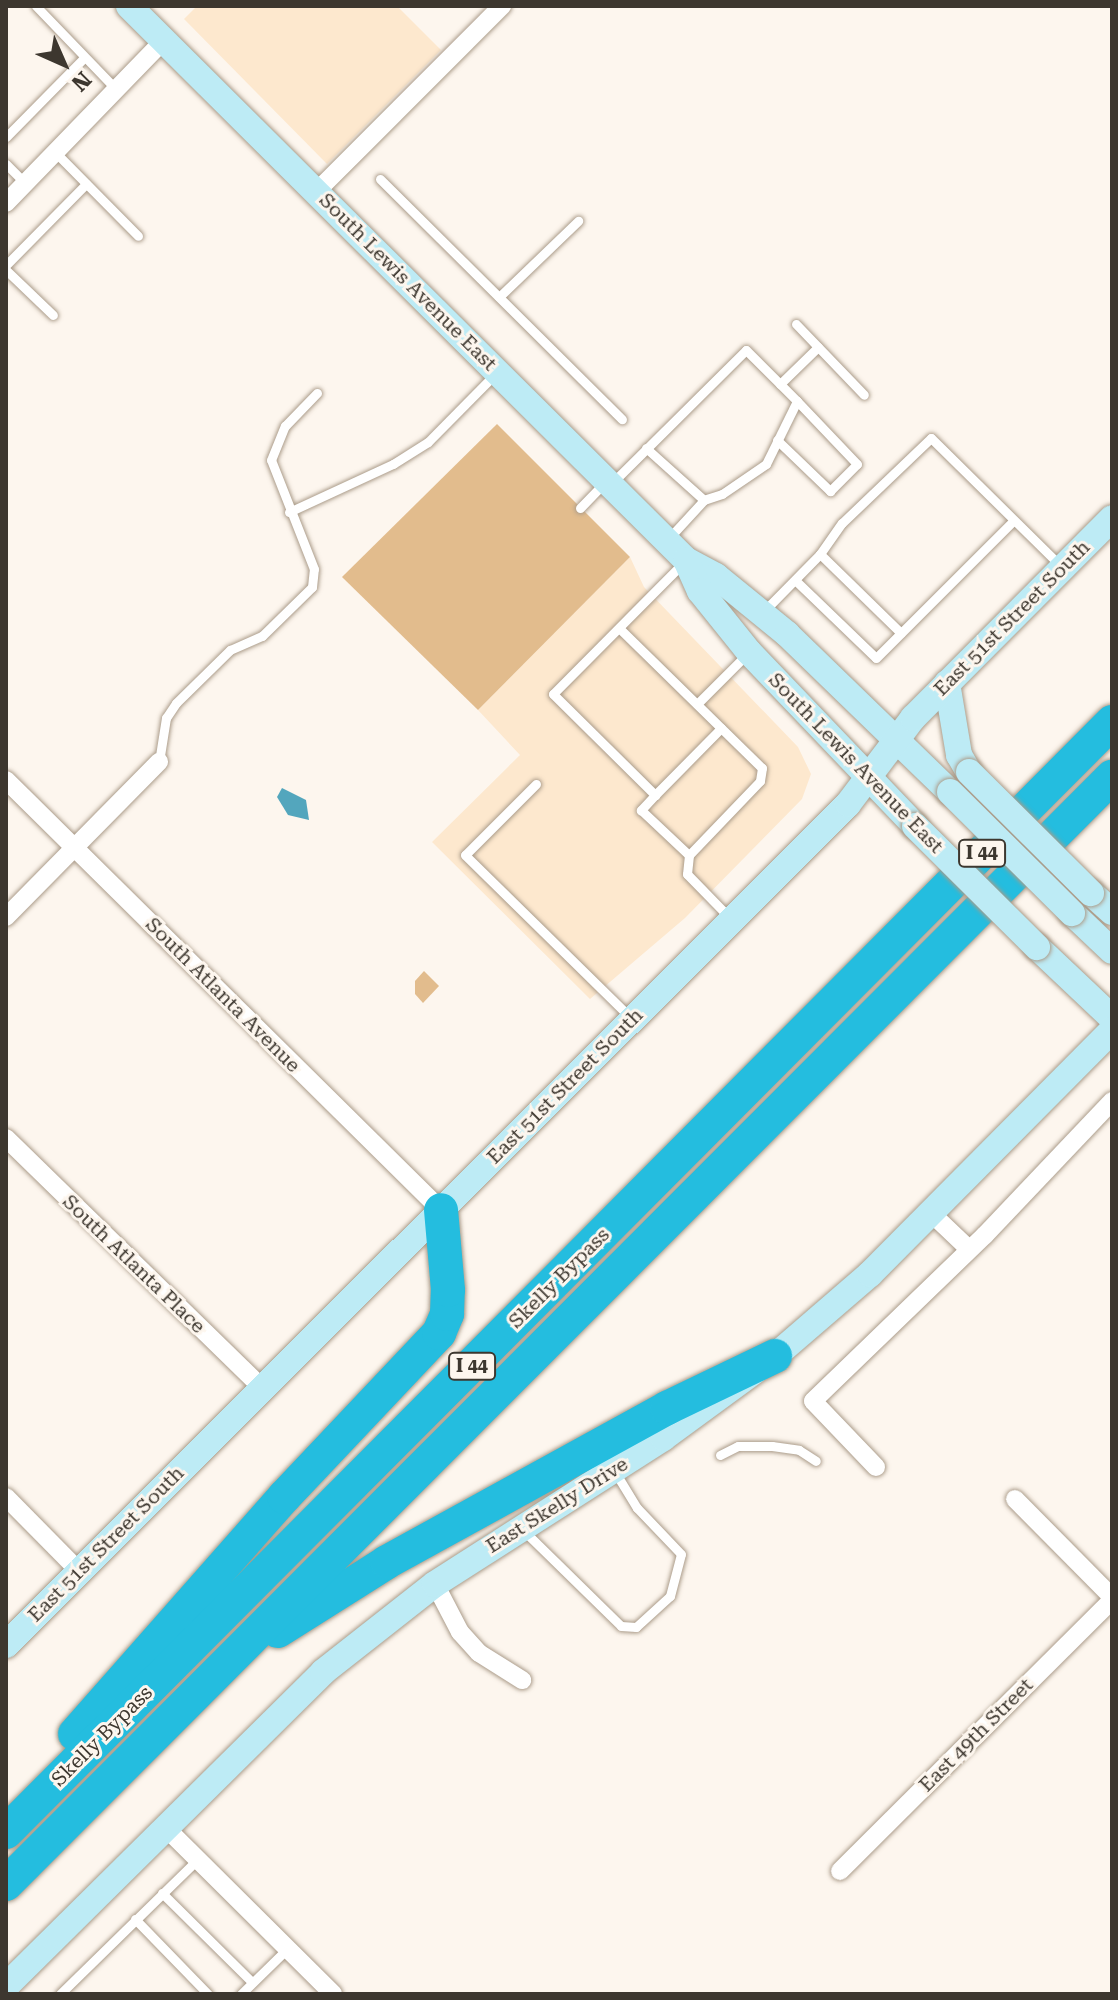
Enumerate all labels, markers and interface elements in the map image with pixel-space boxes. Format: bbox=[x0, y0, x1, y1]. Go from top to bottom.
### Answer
north arrow bbox=[24, 24, 104, 104]
text: N bbox=[66, 66, 96, 96]
street label: South Lewis Avenue East bbox=[314, 188, 502, 376]
street label: East 51st Street South bbox=[929, 535, 1095, 701]
street label: South Lewis Avenue East bbox=[764, 668, 948, 858]
road number: I 44 bbox=[958, 839, 1006, 867]
street label: South Atlanta Avenue bbox=[141, 913, 305, 1077]
street label: East 51st Street South bbox=[482, 1003, 648, 1169]
street label: South Atlanta Place bbox=[58, 1190, 210, 1338]
street label: Skelly Bypass bbox=[504, 1223, 614, 1333]
road number: I 44 bbox=[448, 1352, 496, 1380]
street label: East Skelly Drive bbox=[482, 1452, 632, 1558]
street label: East 51st Street South bbox=[23, 1461, 189, 1627]
street label: East 49th Street bbox=[914, 1673, 1038, 1797]
street label: Skelly Bypass bbox=[47, 1681, 157, 1791]

